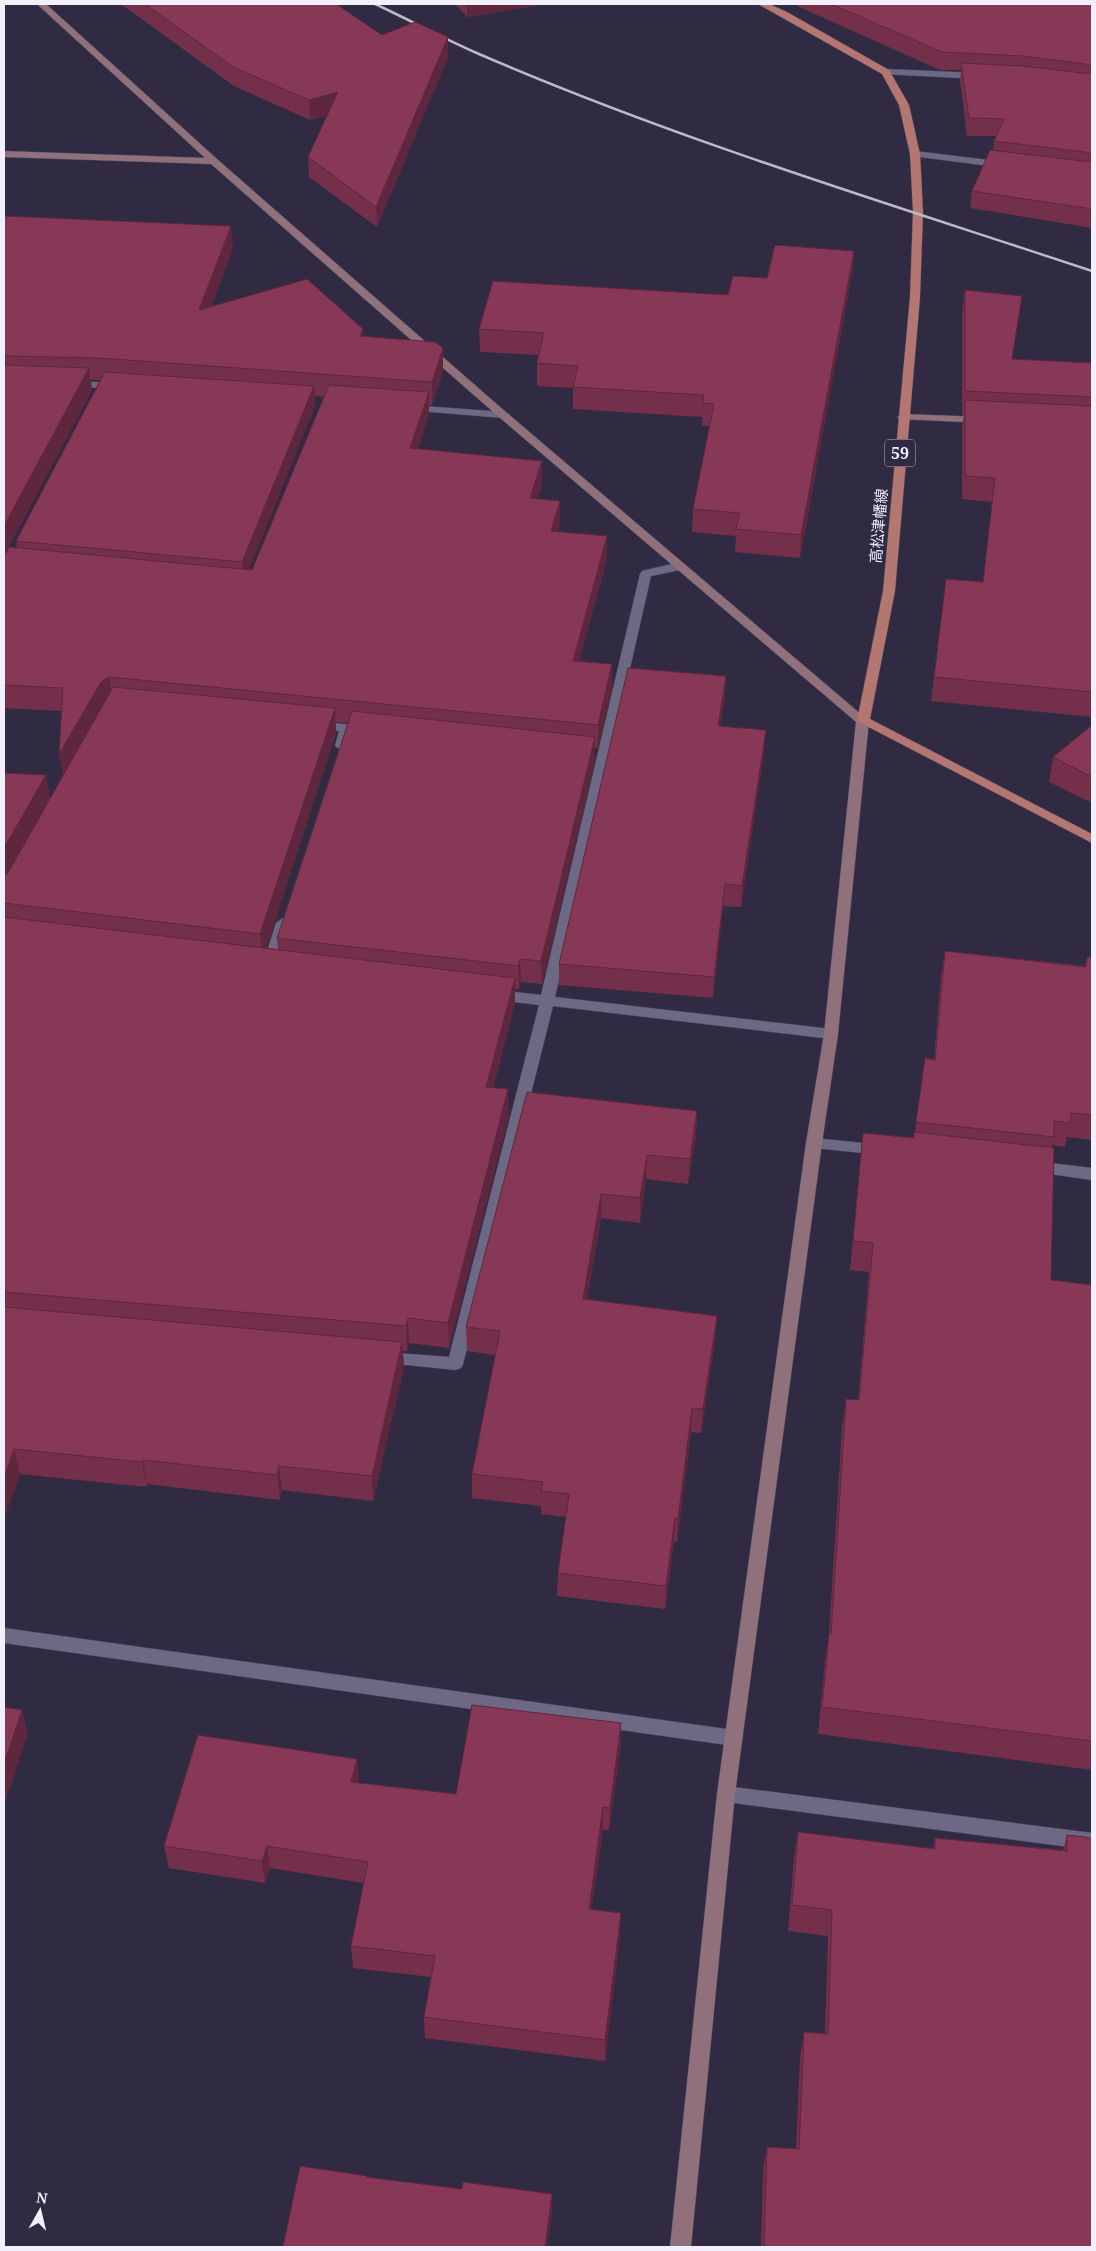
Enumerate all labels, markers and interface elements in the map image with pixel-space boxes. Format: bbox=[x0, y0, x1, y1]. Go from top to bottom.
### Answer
road number: 59 bbox=[885, 439, 915, 466]
street label: 高松津幡線 bbox=[865, 488, 891, 564]
north arrow bbox=[15, 2186, 65, 2236]
text: N bbox=[35, 2187, 49, 2208]

